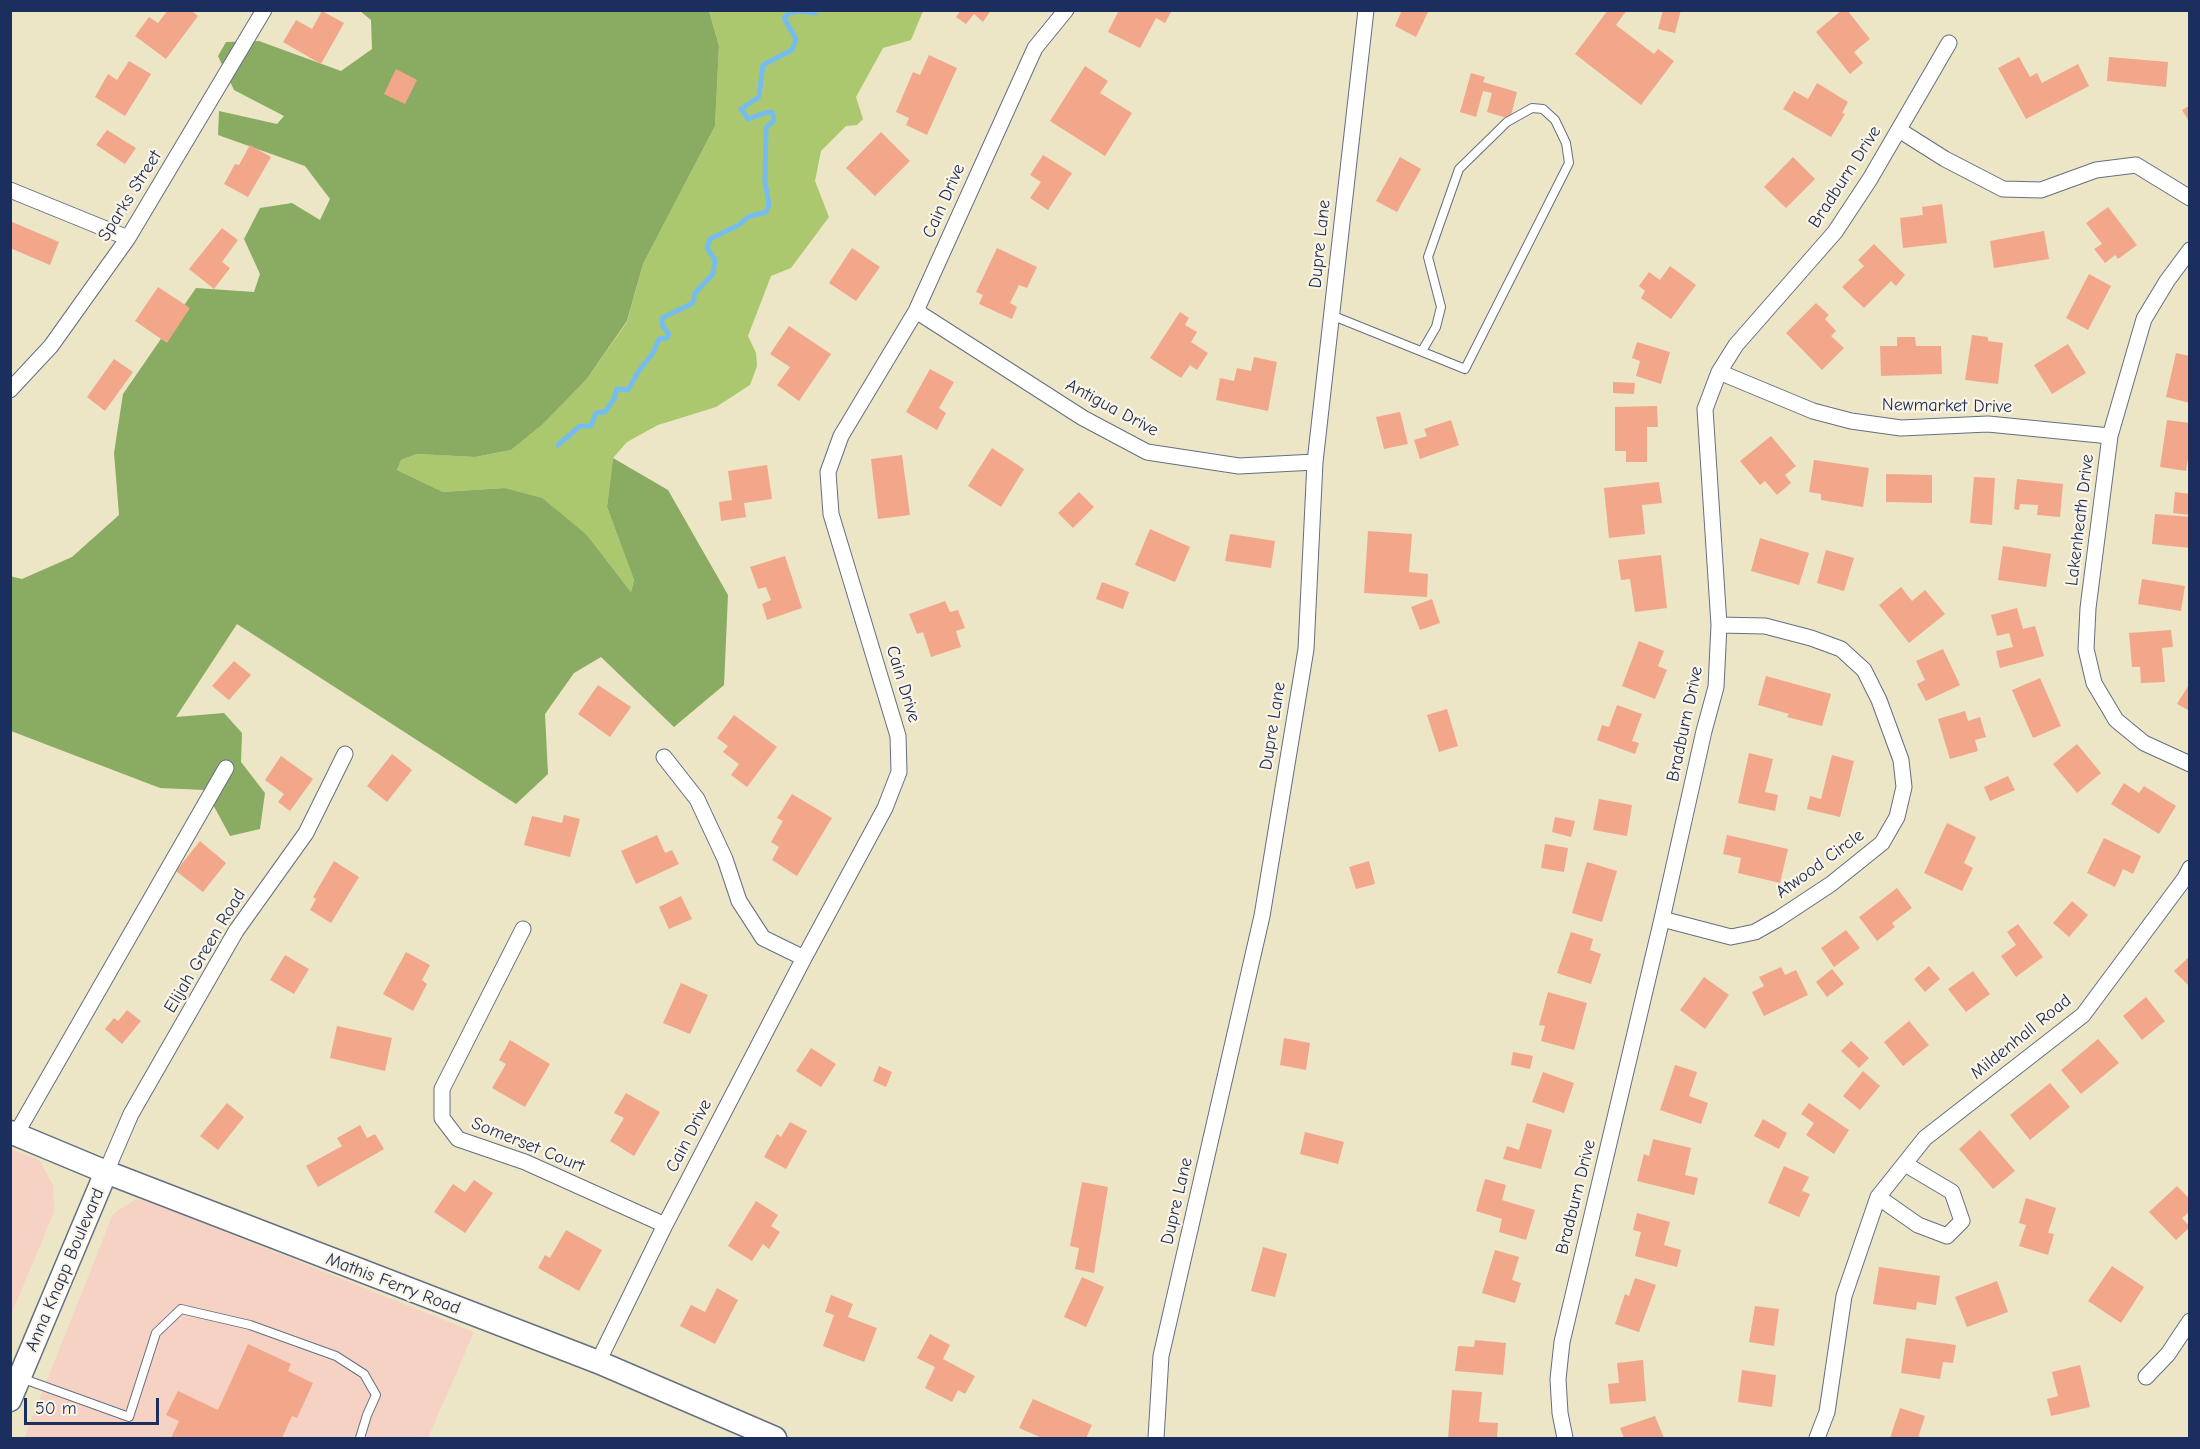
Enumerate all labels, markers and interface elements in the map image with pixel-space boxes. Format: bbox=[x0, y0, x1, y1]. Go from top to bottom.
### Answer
street label: Bradburn Drive bbox=[1804, 122, 1886, 232]
street label: Sparks Street bbox=[93, 147, 167, 245]
street label: Cain Drive bbox=[918, 160, 970, 242]
street label: Dupre Lane bbox=[1305, 199, 1335, 289]
street label: Antigua Drive bbox=[1062, 374, 1162, 442]
street label: Newmarket Drive bbox=[1882, 394, 2012, 418]
street label: Lakenheath Drive bbox=[2061, 453, 2099, 587]
street label: Cain Drive bbox=[881, 643, 925, 725]
street label: Bradburn Drive bbox=[1662, 664, 1708, 784]
street label: Dupre Lane bbox=[1255, 680, 1291, 772]
street label: Atwood Circle bbox=[1772, 825, 1868, 903]
street label: Elijah Green Road bbox=[160, 885, 250, 1017]
street label: Mildenhall Road bbox=[1966, 990, 2076, 1084]
street label: Cain Drive bbox=[661, 1096, 717, 1176]
street label: Somerset Court bbox=[468, 1112, 588, 1178]
street label: Bradburn Drive bbox=[1551, 1137, 1601, 1257]
street label: Dupre Lane bbox=[1156, 1155, 1198, 1247]
street label: Anna Knapp Boulevard bbox=[21, 1185, 109, 1355]
street label: Mathis Ferry Road bbox=[323, 1248, 463, 1320]
scale bar bbox=[27, 1386, 162, 1424]
text: 50 m bbox=[35, 1398, 77, 1419]

